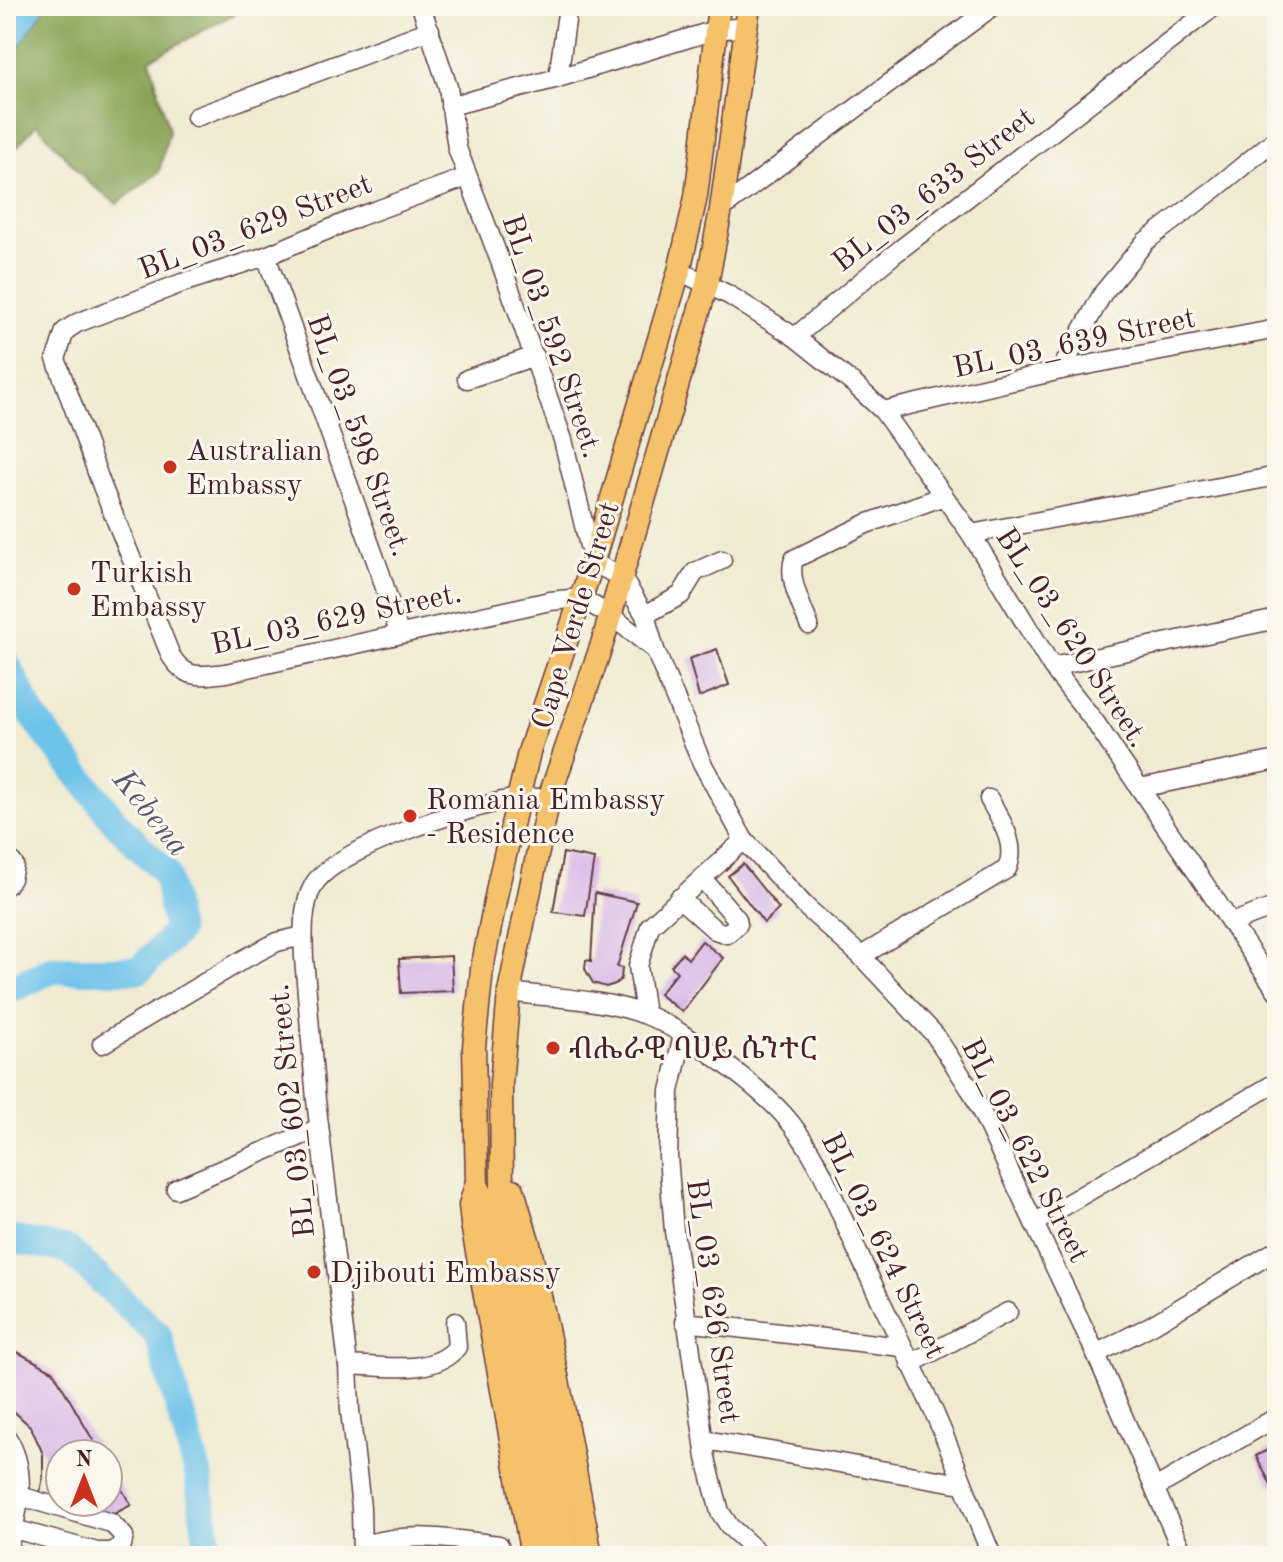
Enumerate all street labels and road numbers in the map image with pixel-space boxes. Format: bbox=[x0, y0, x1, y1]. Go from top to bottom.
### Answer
street label: BL_03_633 Street bbox=[828, 103, 1041, 278]
street label: BL_03_629 Street bbox=[135, 170, 376, 286]
street label: BL_03_592 Street. bbox=[495, 211, 607, 462]
street label: BL_03_639 Street bbox=[951, 304, 1198, 384]
street label: BL_03_598 Street. bbox=[300, 311, 416, 561]
street label: Cape Verde Street bbox=[528, 498, 626, 733]
street label: BL_03_620 Street. bbox=[989, 523, 1153, 753]
street label: BL_03_629 Street. bbox=[208, 579, 464, 661]
street label: BL_03_602 Street. bbox=[265, 982, 321, 1239]
street label: BL_03_622 Street bbox=[955, 1034, 1094, 1268]
street label: BL_03_624 Street bbox=[815, 1128, 950, 1363]
street label: BL_03_626 Street bbox=[680, 1177, 744, 1426]

